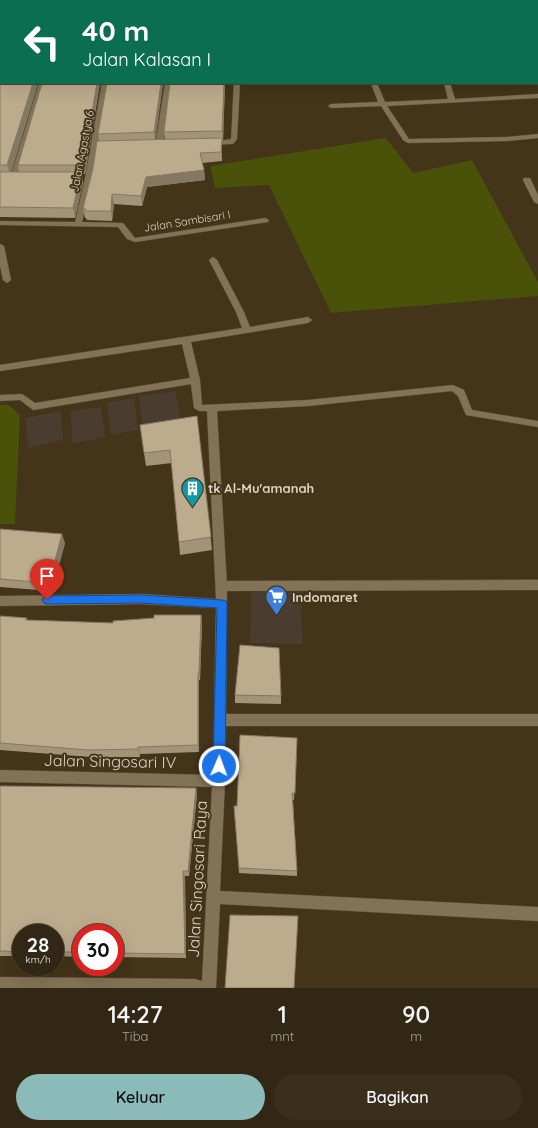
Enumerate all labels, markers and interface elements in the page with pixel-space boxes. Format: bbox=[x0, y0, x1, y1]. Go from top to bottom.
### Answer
text: 40 m bbox=[82, 13, 149, 48]
icon: left bbox=[16, 16, 68, 68]
text: Jalan Kalasan I bbox=[82, 48, 211, 71]
street label: Jalan Agastya 6 bbox=[67, 109, 97, 193]
street label: Jalan Sambisari I bbox=[143, 207, 231, 235]
building icon: tk Al-Mu'amanah bbox=[179, 475, 205, 508]
place label: tk Al-Mu'amanah bbox=[208, 480, 314, 496]
pin bbox=[30, 559, 64, 600]
icon: arrive bbox=[36, 565, 58, 587]
supermarket icon: Indomaret bbox=[263, 584, 289, 617]
place label: Indomaret bbox=[292, 589, 358, 605]
position arrow bbox=[198, 745, 240, 787]
street label: Jalan Singosari IV bbox=[43, 750, 177, 772]
street label: Jalan Singosari Raya bbox=[183, 800, 211, 958]
speed limit sign: 30 bbox=[72, 924, 124, 976]
text: 28 bbox=[27, 932, 49, 957]
text: km/h bbox=[25, 953, 51, 966]
text: 14:27 bbox=[108, 999, 163, 1029]
text: 1 bbox=[278, 999, 287, 1029]
text: 90 bbox=[402, 999, 430, 1029]
text: Tiba bbox=[122, 1028, 148, 1044]
text: mnt bbox=[270, 1028, 294, 1044]
text: m bbox=[410, 1028, 422, 1044]
button: Keluar bbox=[16, 1074, 265, 1120]
button: Bagikan bbox=[273, 1074, 522, 1120]

